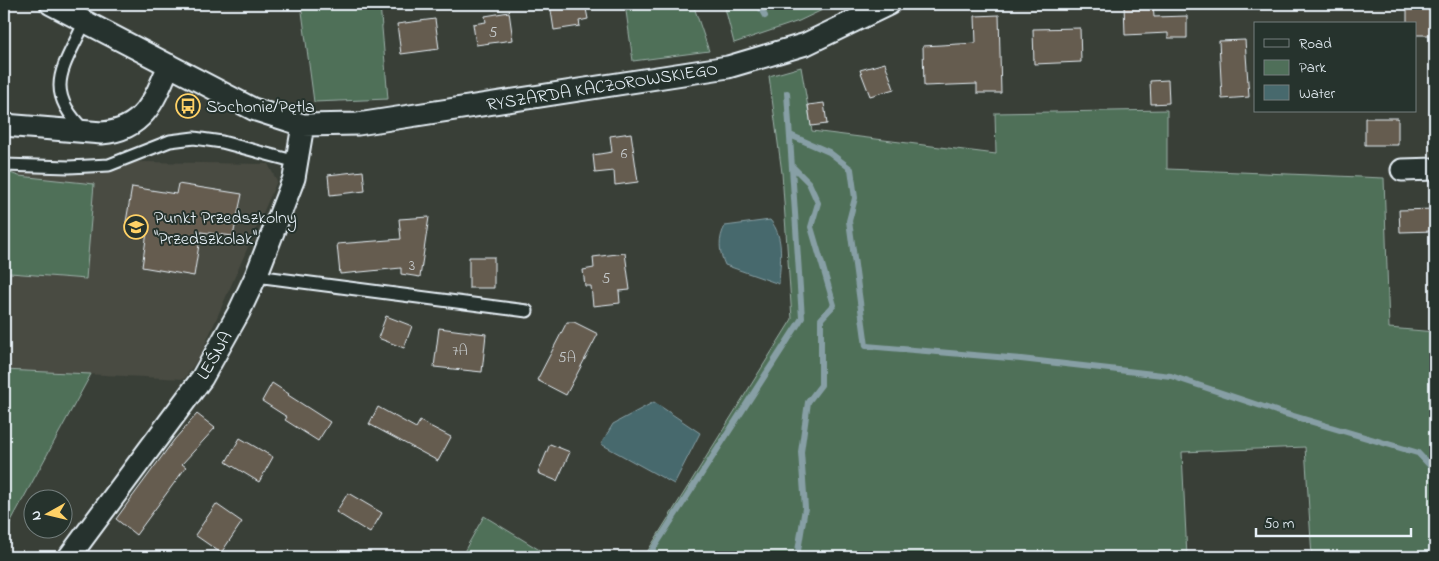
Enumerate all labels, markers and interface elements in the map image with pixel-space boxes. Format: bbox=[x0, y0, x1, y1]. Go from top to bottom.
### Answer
house number: 5 bbox=[489, 22, 498, 44]
legend bbox=[1254, 22, 1416, 112]
text: Road bbox=[1299, 33, 1332, 55]
street label: RYSZARDA KACZOROWSKIEGO bbox=[485, 57, 720, 119]
text: Park bbox=[1299, 57, 1327, 79]
text: Water bbox=[1299, 83, 1335, 105]
bus stop icon: Sochonie/Pętla bbox=[175, 93, 201, 119]
place label: Sochonie/Pętla bbox=[206, 95, 315, 121]
house number: 6 bbox=[621, 143, 628, 165]
place label: Punkt Przedszkolny "Przedszkolak" bbox=[154, 206, 297, 253]
school or university icon: Punkt Przedszkolny "Przedszkolak" bbox=[123, 214, 149, 240]
house number: 3 bbox=[409, 255, 415, 277]
house number: 5 bbox=[602, 268, 611, 290]
street label: LEŚNA bbox=[191, 327, 240, 385]
house number: 7A bbox=[452, 340, 468, 362]
house number: 5A bbox=[558, 347, 576, 369]
north arrow bbox=[22, 488, 72, 538]
scale bar bbox=[1256, 506, 1412, 538]
text: N bbox=[26, 509, 48, 522]
text: 50 m bbox=[1264, 513, 1295, 535]

